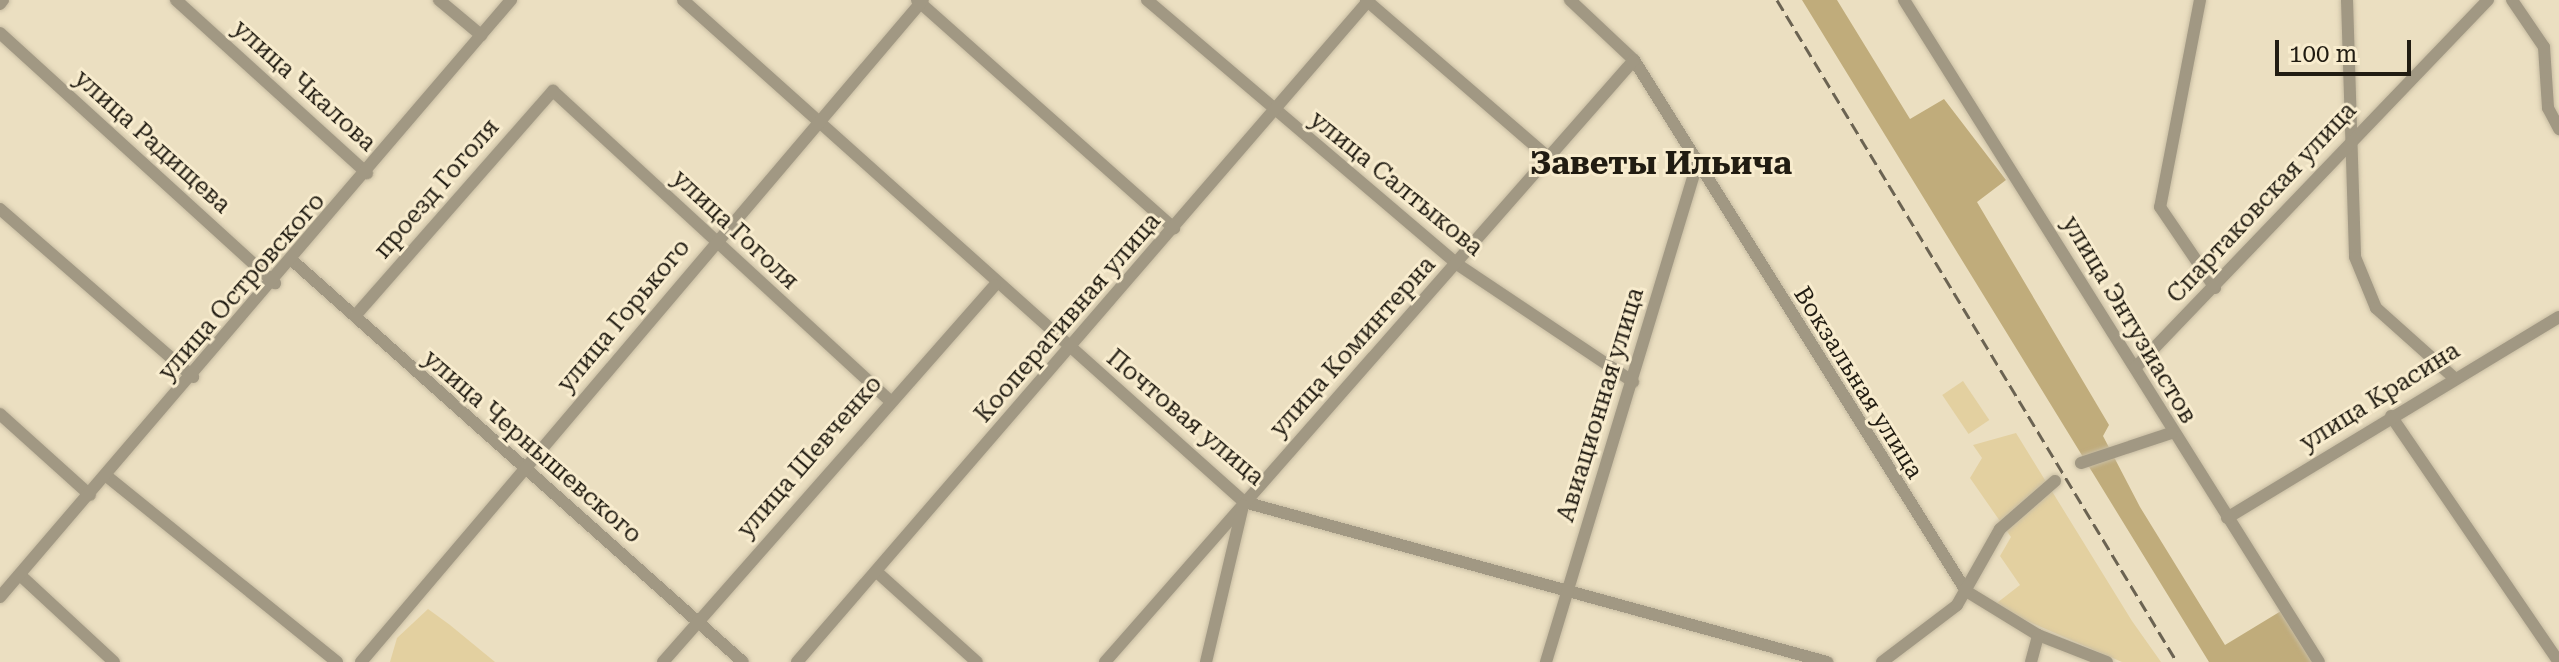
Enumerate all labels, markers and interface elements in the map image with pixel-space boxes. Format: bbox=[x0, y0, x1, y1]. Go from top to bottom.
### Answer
street label: улица Чкалова bbox=[227, 14, 381, 158]
scale bar bbox=[2279, 24, 2415, 74]
text: 100 m bbox=[2289, 40, 2357, 68]
street label: улица Радищева bbox=[68, 64, 236, 220]
street label: Спартаковская улица bbox=[2161, 97, 2363, 309]
street label: улица Салтыкова bbox=[1304, 105, 1488, 263]
street label: проезд Гоголя bbox=[369, 113, 505, 265]
district label: Заветы Ильича bbox=[1530, 144, 1792, 182]
street label: улица Гоголя bbox=[666, 164, 804, 296]
street label: улица Островского bbox=[153, 187, 331, 387]
street label: Кооперативная улица bbox=[969, 207, 1167, 429]
street label: улица Энтузиастов bbox=[2056, 211, 2202, 429]
street label: улица Горького bbox=[552, 234, 696, 398]
street label: улица Коминтерна bbox=[1264, 251, 1442, 443]
street label: Вокзальная улица bbox=[1787, 282, 1929, 484]
street label: Авиационная улица bbox=[1552, 285, 1650, 525]
street label: улица Красина bbox=[2295, 336, 2465, 458]
street label: улица Чернышевского bbox=[417, 344, 647, 550]
street label: Почтовая улица bbox=[1101, 344, 1269, 492]
street label: улица Шевченко bbox=[732, 370, 888, 544]

